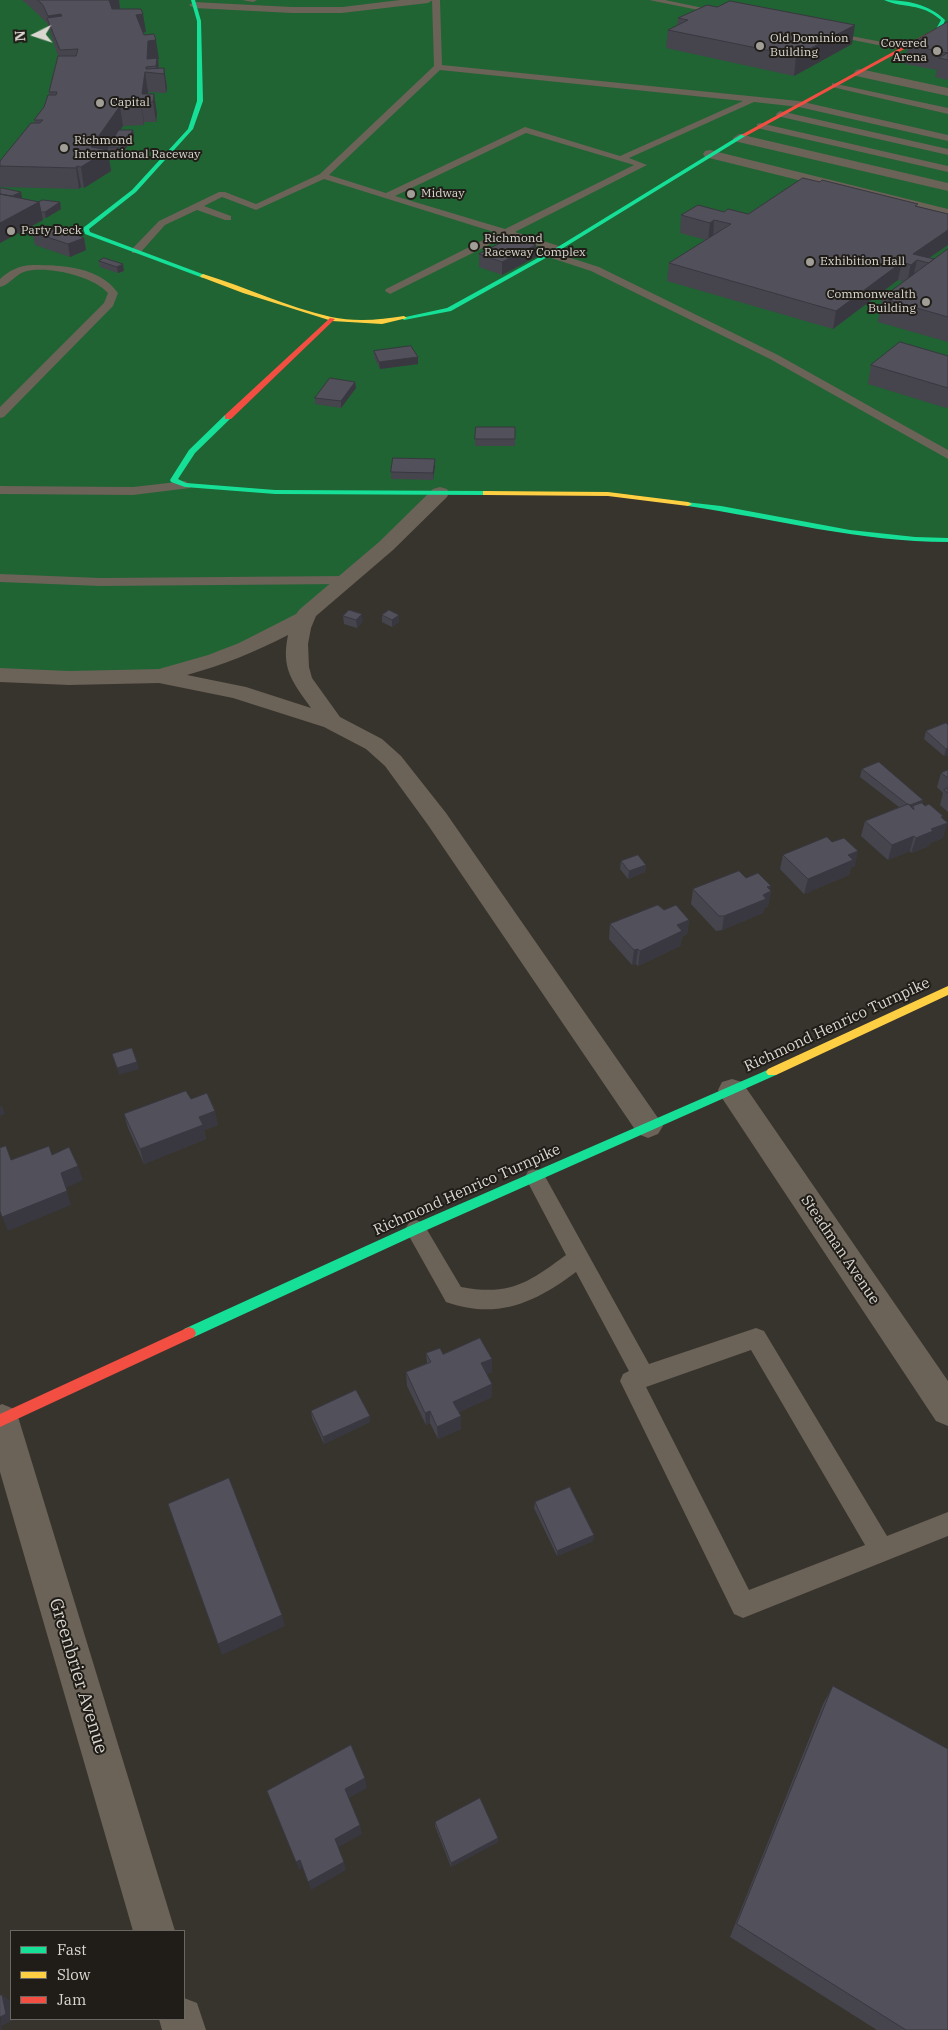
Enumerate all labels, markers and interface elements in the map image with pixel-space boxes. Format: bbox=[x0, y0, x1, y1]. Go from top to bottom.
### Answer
north arrow bbox=[10, 10, 60, 60]
text: N bbox=[11, 30, 29, 42]
place label: Old Dominion Building bbox=[770, 32, 849, 60]
place label: Covered Arena bbox=[881, 37, 927, 65]
marker: Old Dominion Building bbox=[754, 40, 766, 52]
marker: Covered Arena bbox=[931, 45, 943, 57]
place label: Capital bbox=[110, 96, 150, 110]
marker: Capital bbox=[94, 97, 106, 109]
place label: Richmond International Raceway bbox=[74, 134, 200, 162]
marker: Richmond International Raceway bbox=[58, 142, 70, 154]
place label: Midway bbox=[421, 187, 465, 201]
marker: Midway bbox=[405, 188, 417, 200]
place label: Party Deck bbox=[21, 224, 82, 238]
marker: Party Deck bbox=[5, 225, 17, 237]
place label: Richmond Raceway Complex bbox=[484, 232, 586, 260]
marker: Richmond Raceway Complex bbox=[468, 240, 480, 252]
place label: Exhibition Hall bbox=[820, 255, 905, 269]
marker: Exhibition Hall bbox=[804, 256, 816, 268]
place label: Commonwealth Building bbox=[827, 288, 916, 316]
marker: Commonwealth Building bbox=[920, 296, 932, 308]
street label: Richmond Henrico Turnpike bbox=[741, 974, 933, 1076]
street label: Richmond Henrico Turnpike bbox=[371, 1141, 563, 1239]
street label: Steadman Avenue bbox=[797, 1192, 883, 1308]
street label: Greenbrier Avenue bbox=[44, 1596, 112, 1756]
legend bbox=[10, 1930, 185, 2020]
text: Fast bbox=[57, 1940, 87, 1959]
text: Slow bbox=[57, 1965, 90, 1984]
text: Jam bbox=[57, 1990, 86, 2009]

